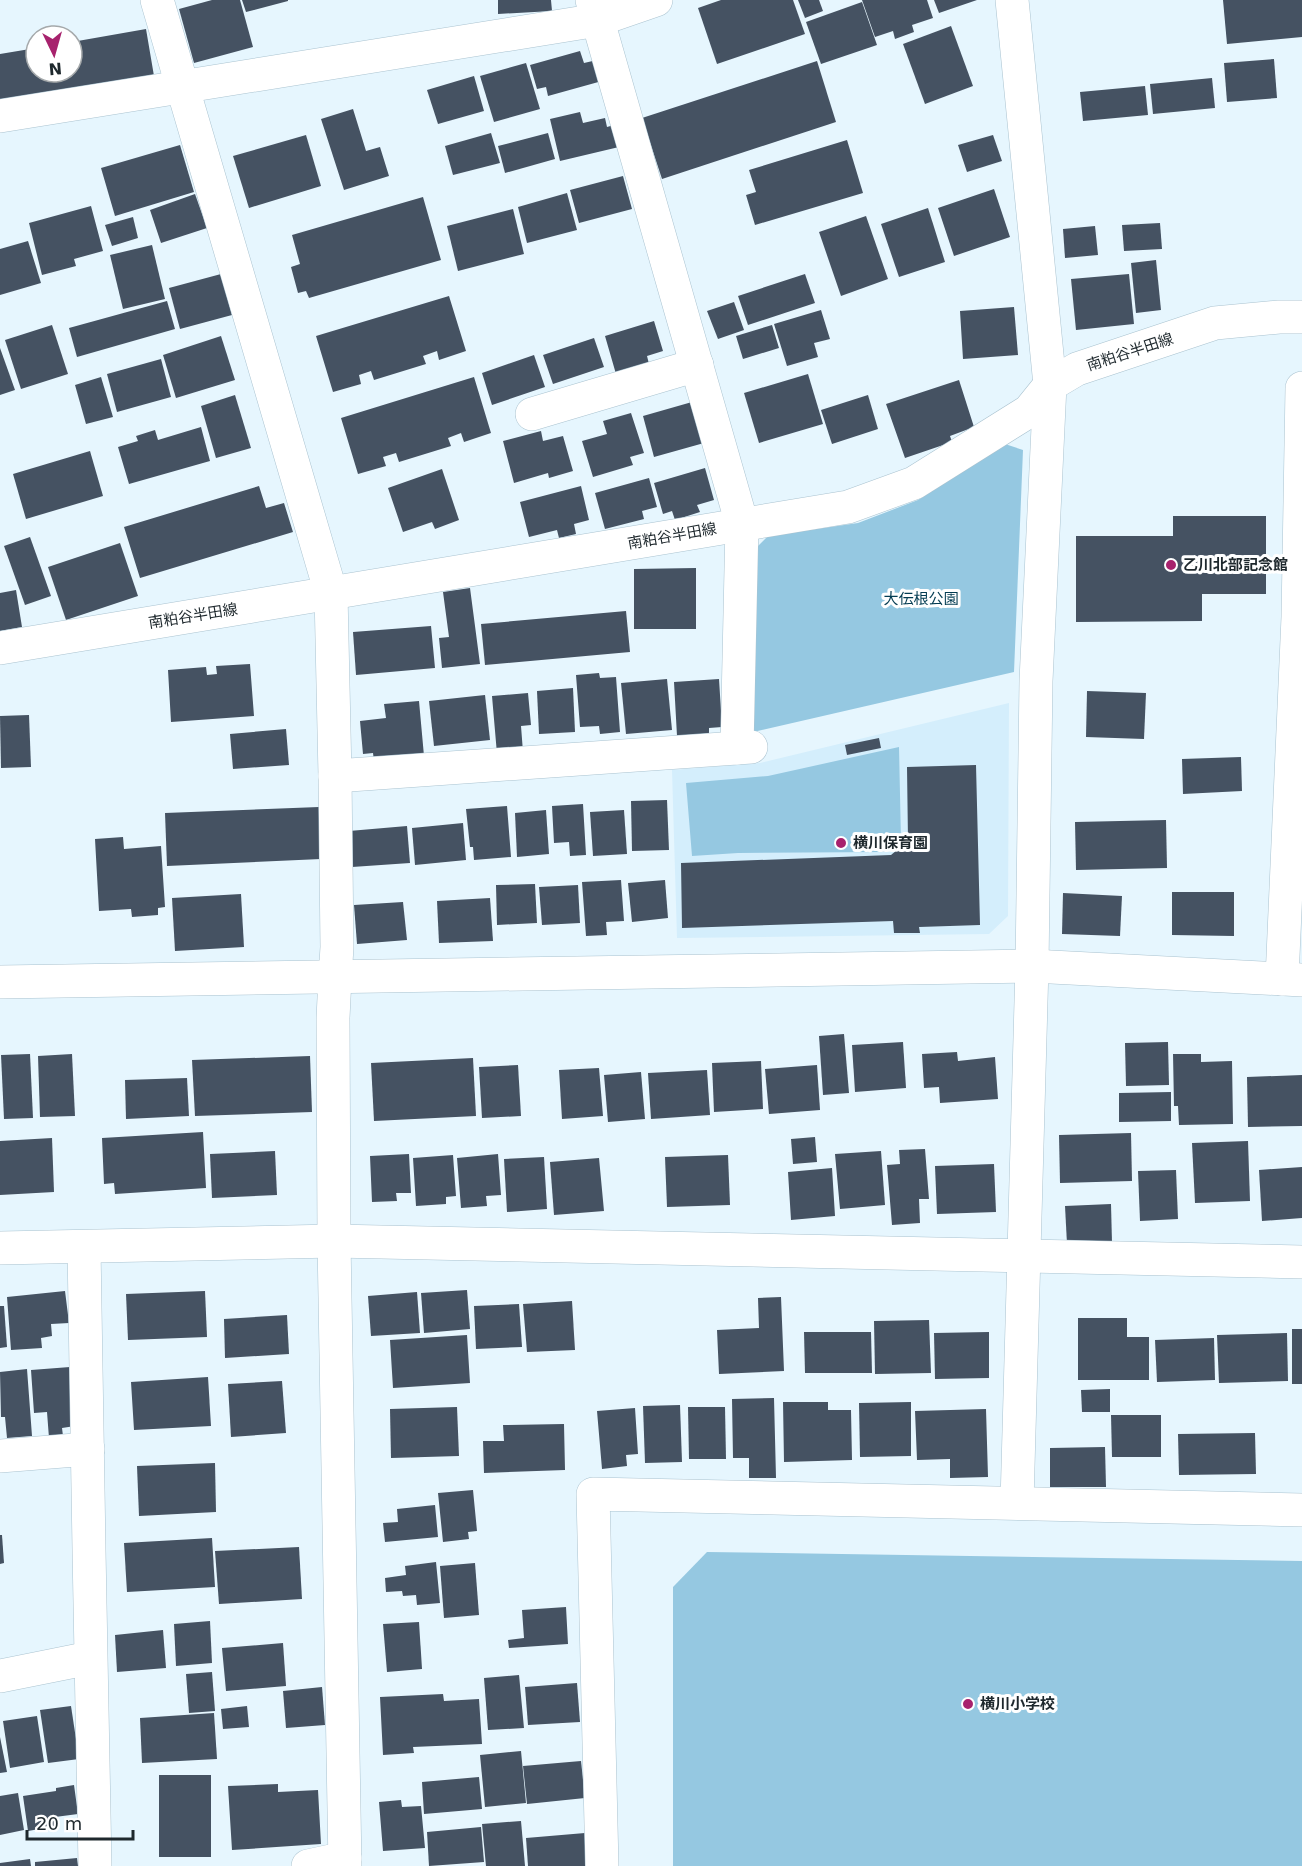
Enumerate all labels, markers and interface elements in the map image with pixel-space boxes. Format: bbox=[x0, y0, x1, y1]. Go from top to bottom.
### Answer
north arrow bbox=[24, 24, 84, 84]
text: N bbox=[48, 58, 63, 78]
street label: 南粕谷半田線 bbox=[1084, 330, 1176, 374]
street label: 南粕谷半田線 bbox=[626, 519, 718, 553]
place label: 乙川北部記念館 bbox=[1183, 556, 1288, 574]
marker: 乙川北部記念館 bbox=[1164, 558, 1178, 572]
park label: 大伝根公園 bbox=[883, 590, 959, 608]
street label: 南粕谷半田線 bbox=[147, 600, 239, 632]
place label: 横川保育園 bbox=[853, 834, 928, 852]
marker: 横川保育園 bbox=[834, 836, 848, 850]
place label: 横川小学校 bbox=[980, 1695, 1055, 1713]
marker: 横川小学校 bbox=[961, 1697, 975, 1711]
scale bar bbox=[27, 1803, 134, 1841]
text: 20 m bbox=[36, 1813, 82, 1834]

